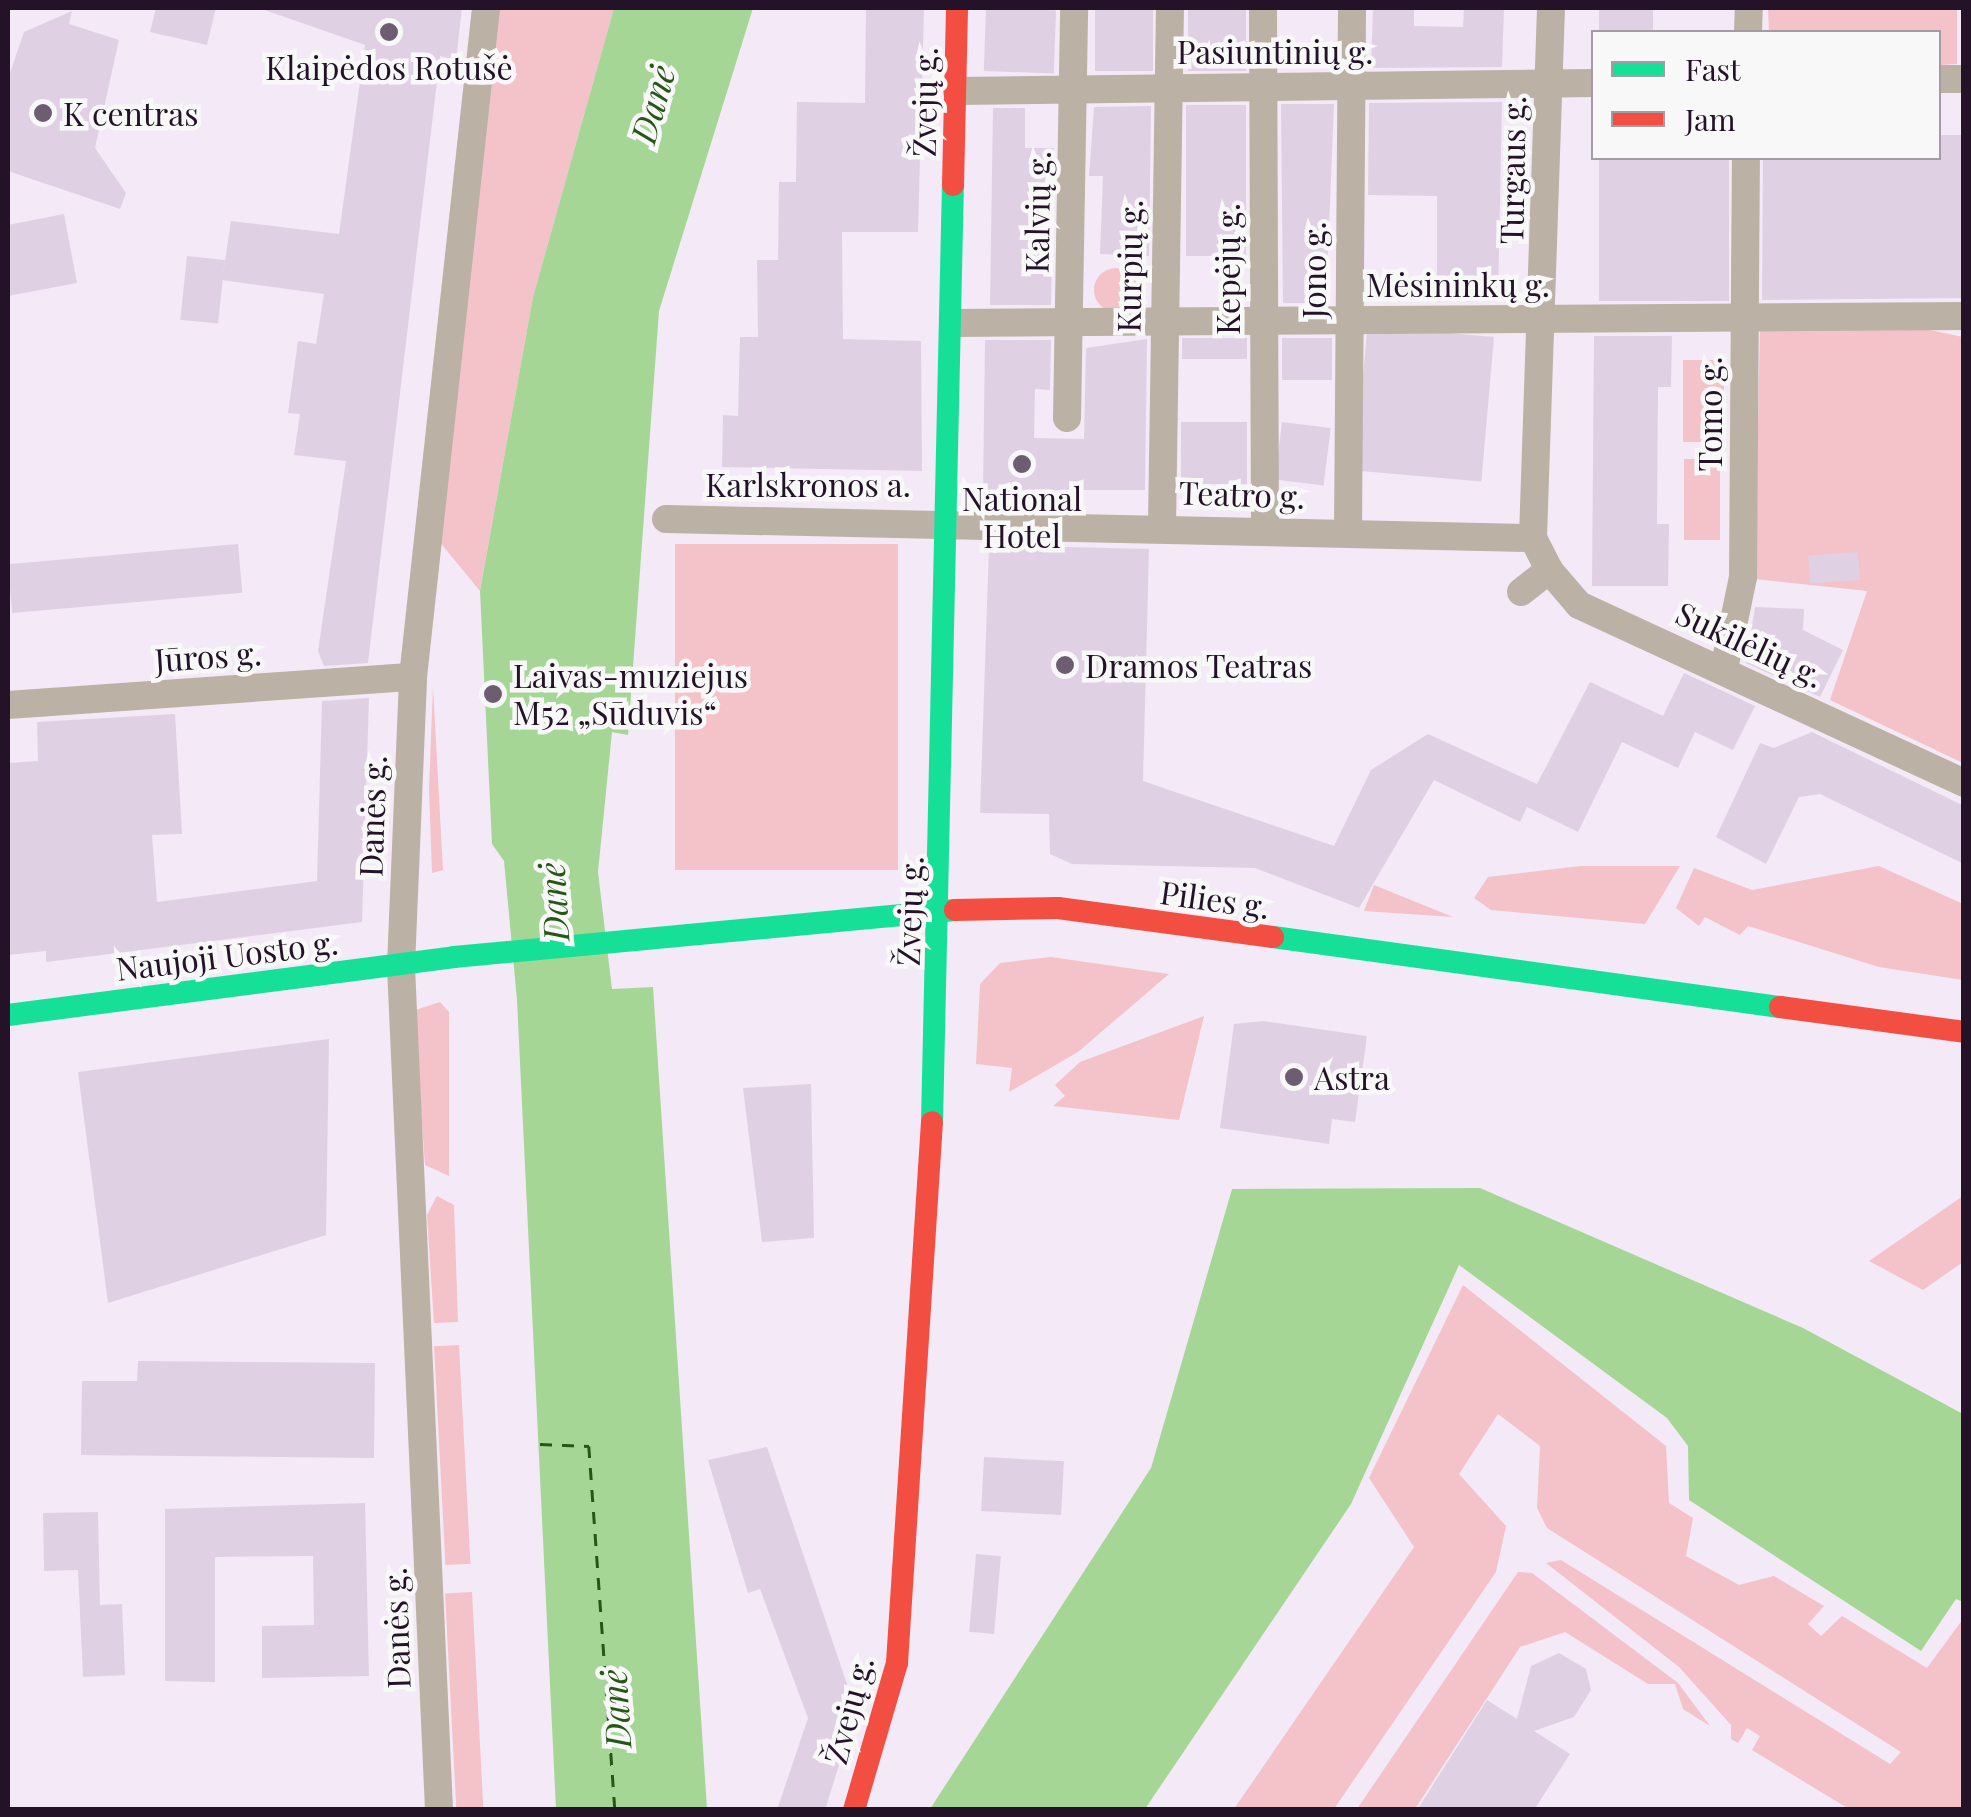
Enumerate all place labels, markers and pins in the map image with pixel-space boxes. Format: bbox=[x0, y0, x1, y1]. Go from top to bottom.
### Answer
marker: Klaipėdos Rotušė bbox=[378, 21, 400, 43]
place label: Klaipėdos Rotušė bbox=[265, 48, 513, 86]
place label: K centras bbox=[63, 94, 199, 132]
marker: K centras bbox=[32, 102, 54, 124]
marker: National Hotel bbox=[1011, 453, 1033, 475]
place label: National Hotel bbox=[962, 480, 1082, 555]
place label: Dramos Teatras bbox=[1085, 646, 1313, 684]
marker: Dramos Teatras bbox=[1054, 654, 1076, 676]
place label: Laivas-muziejus M52 „Sūduvis“ bbox=[513, 657, 748, 732]
marker: Laivas-muziejus M52 „Sūduvis“ bbox=[482, 683, 504, 705]
place label: Astra bbox=[1314, 1058, 1390, 1096]
marker: Astra bbox=[1283, 1066, 1305, 1088]

